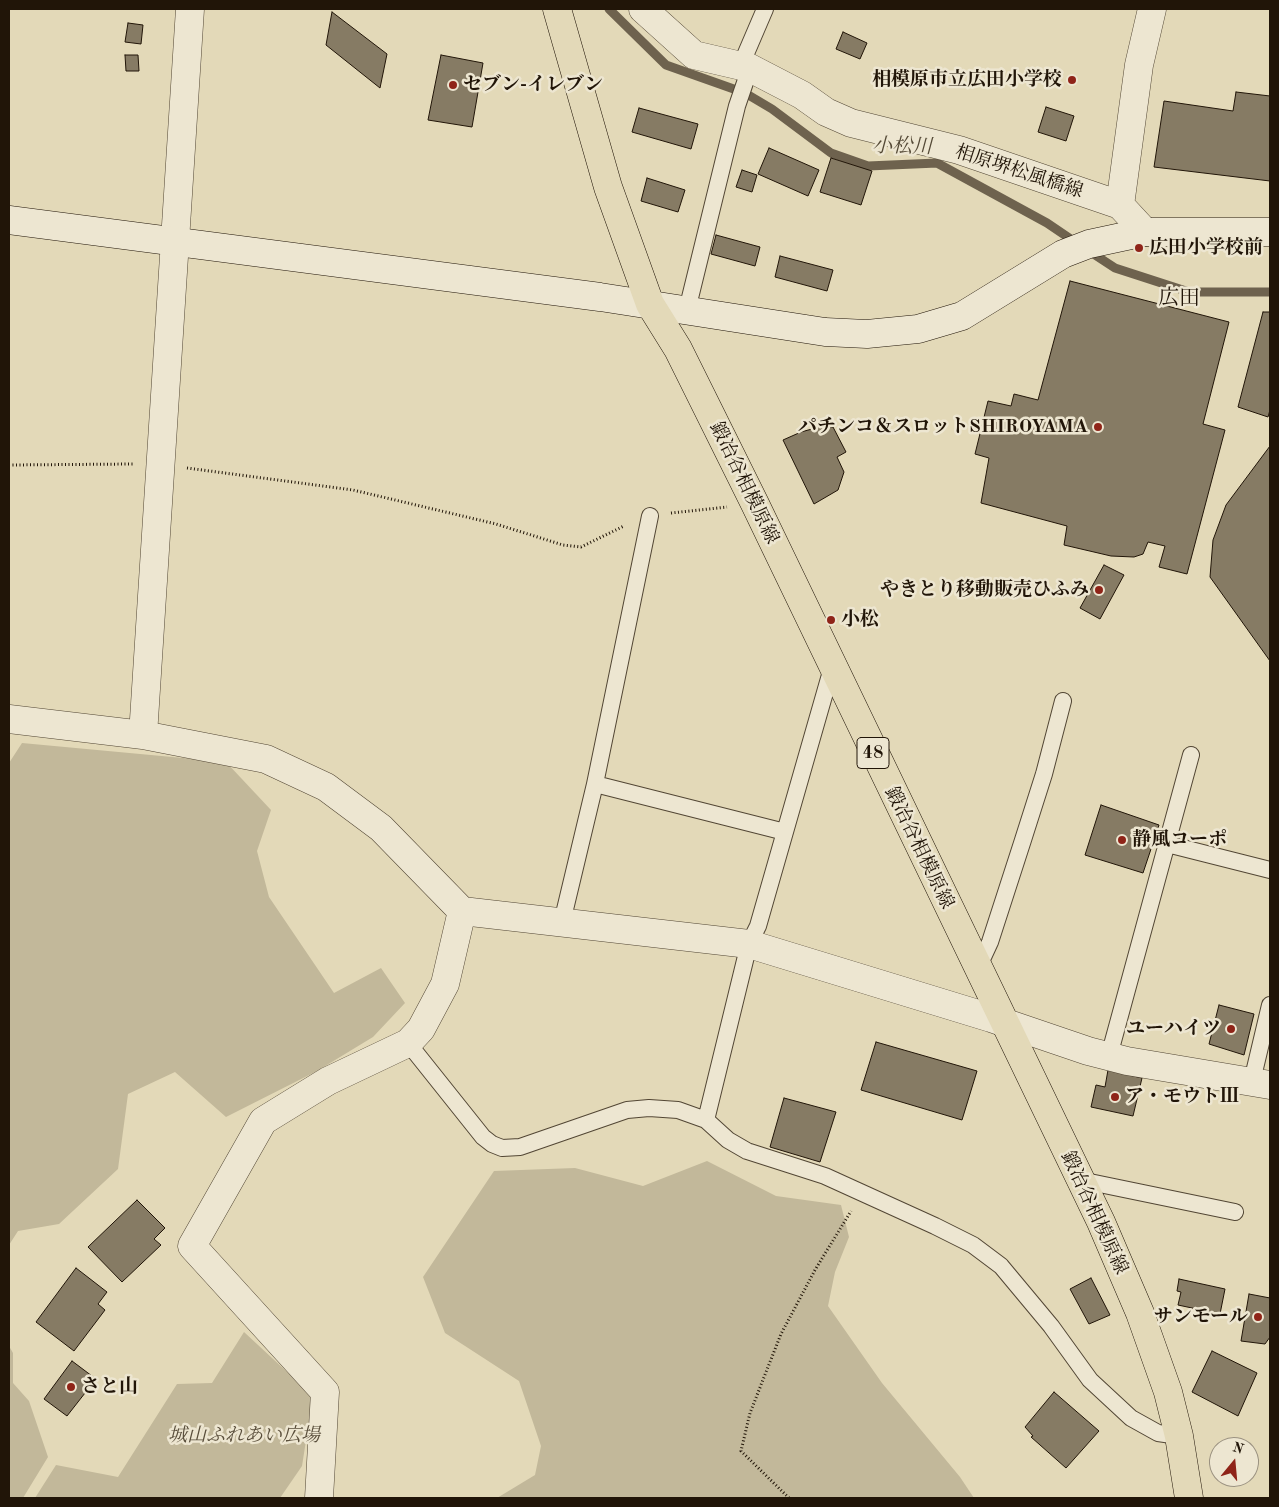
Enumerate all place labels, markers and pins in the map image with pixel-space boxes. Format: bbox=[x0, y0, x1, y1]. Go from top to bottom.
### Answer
place label: 相模原市立広田小学校 bbox=[872, 69, 1062, 91]
place label: セブン-イレブン bbox=[463, 74, 603, 96]
marker: 相模原市立広田小学校 bbox=[1066, 74, 1078, 86]
marker: セブン-イレブン bbox=[447, 79, 459, 91]
place label: 広田小学校前 bbox=[1149, 237, 1263, 259]
marker: 広田小学校前 bbox=[1133, 242, 1145, 254]
place label: パチンコ＆スロットSHIROYAMA bbox=[798, 416, 1088, 438]
marker: パチンコ＆スロットSHIROYAMA bbox=[1092, 421, 1104, 433]
place label: やきとり移動販売ひふみ bbox=[880, 579, 1089, 601]
marker: やきとり移動販売ひふみ bbox=[1093, 584, 1105, 596]
place label: 小松 bbox=[841, 609, 879, 631]
marker: 小松 bbox=[825, 614, 837, 626]
place label: 静風コーポ bbox=[1132, 829, 1227, 851]
marker: 静風コーポ bbox=[1116, 834, 1128, 846]
place label: ユーハイツ bbox=[1126, 1018, 1221, 1040]
marker: ユーハイツ bbox=[1225, 1023, 1237, 1035]
place label: ア・モウトⅢ bbox=[1125, 1086, 1239, 1108]
marker: ア・モウトⅢ bbox=[1109, 1091, 1121, 1103]
place label: サンモール bbox=[1154, 1306, 1248, 1328]
marker: サンモール bbox=[1252, 1311, 1264, 1323]
place label: さと山 bbox=[81, 1376, 138, 1398]
marker: さと山 bbox=[65, 1381, 77, 1393]

